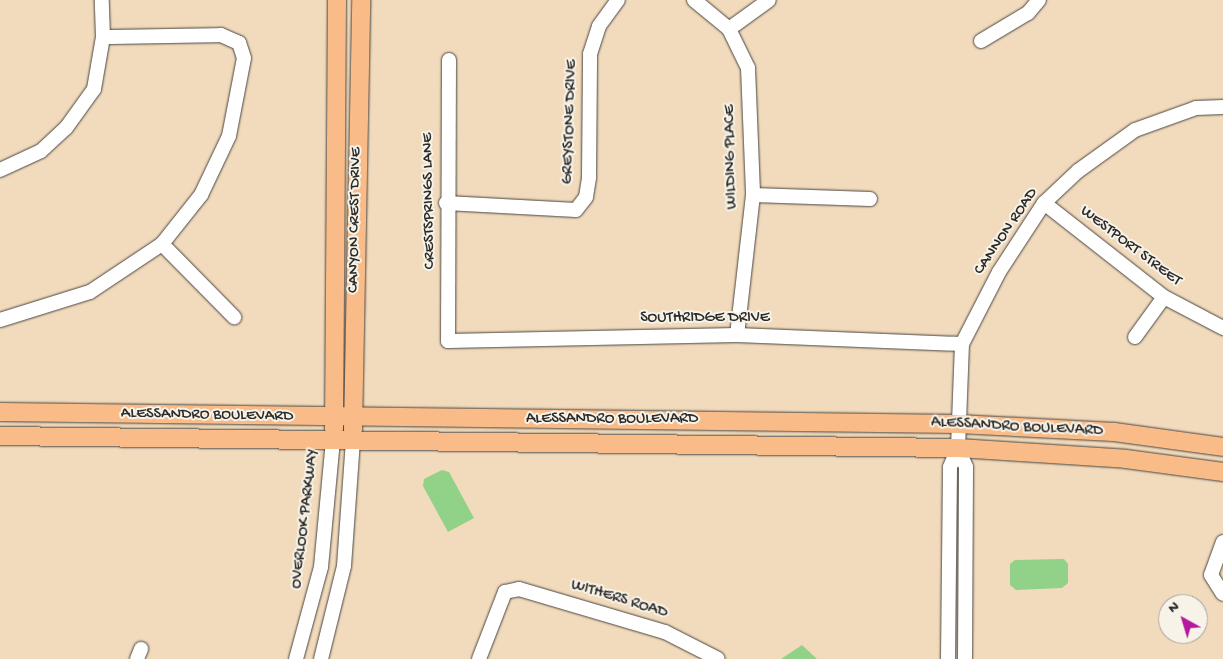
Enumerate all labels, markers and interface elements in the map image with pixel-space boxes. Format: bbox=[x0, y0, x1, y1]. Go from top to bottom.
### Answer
street label: GREYSTONE DRIVE bbox=[559, 59, 583, 185]
street label: WILDING PLACE bbox=[721, 105, 743, 209]
street label: CRESTSPRINGS LANE bbox=[419, 133, 441, 269]
street label: CANYON CREST DRIVE bbox=[345, 147, 367, 293]
street label: CANNON ROAD bbox=[971, 185, 1043, 279]
street label: WESTPORT STREET bbox=[1076, 203, 1184, 291]
street label: SOUTHRIDGE DRIVE bbox=[640, 309, 770, 329]
street label: ALESSANDRO BOULEVARD bbox=[121, 405, 293, 427]
street label: ALESSANDRO BOULEVARD bbox=[526, 410, 698, 430]
street label: ALESSANDRO BOULEVARD bbox=[930, 414, 1104, 442]
street label: OVERLOOK PARKWAY bbox=[288, 448, 324, 590]
street label: WITHERS ROAD bbox=[568, 576, 670, 624]
north arrow bbox=[1158, 594, 1208, 644]
text: N bbox=[1165, 598, 1183, 617]

